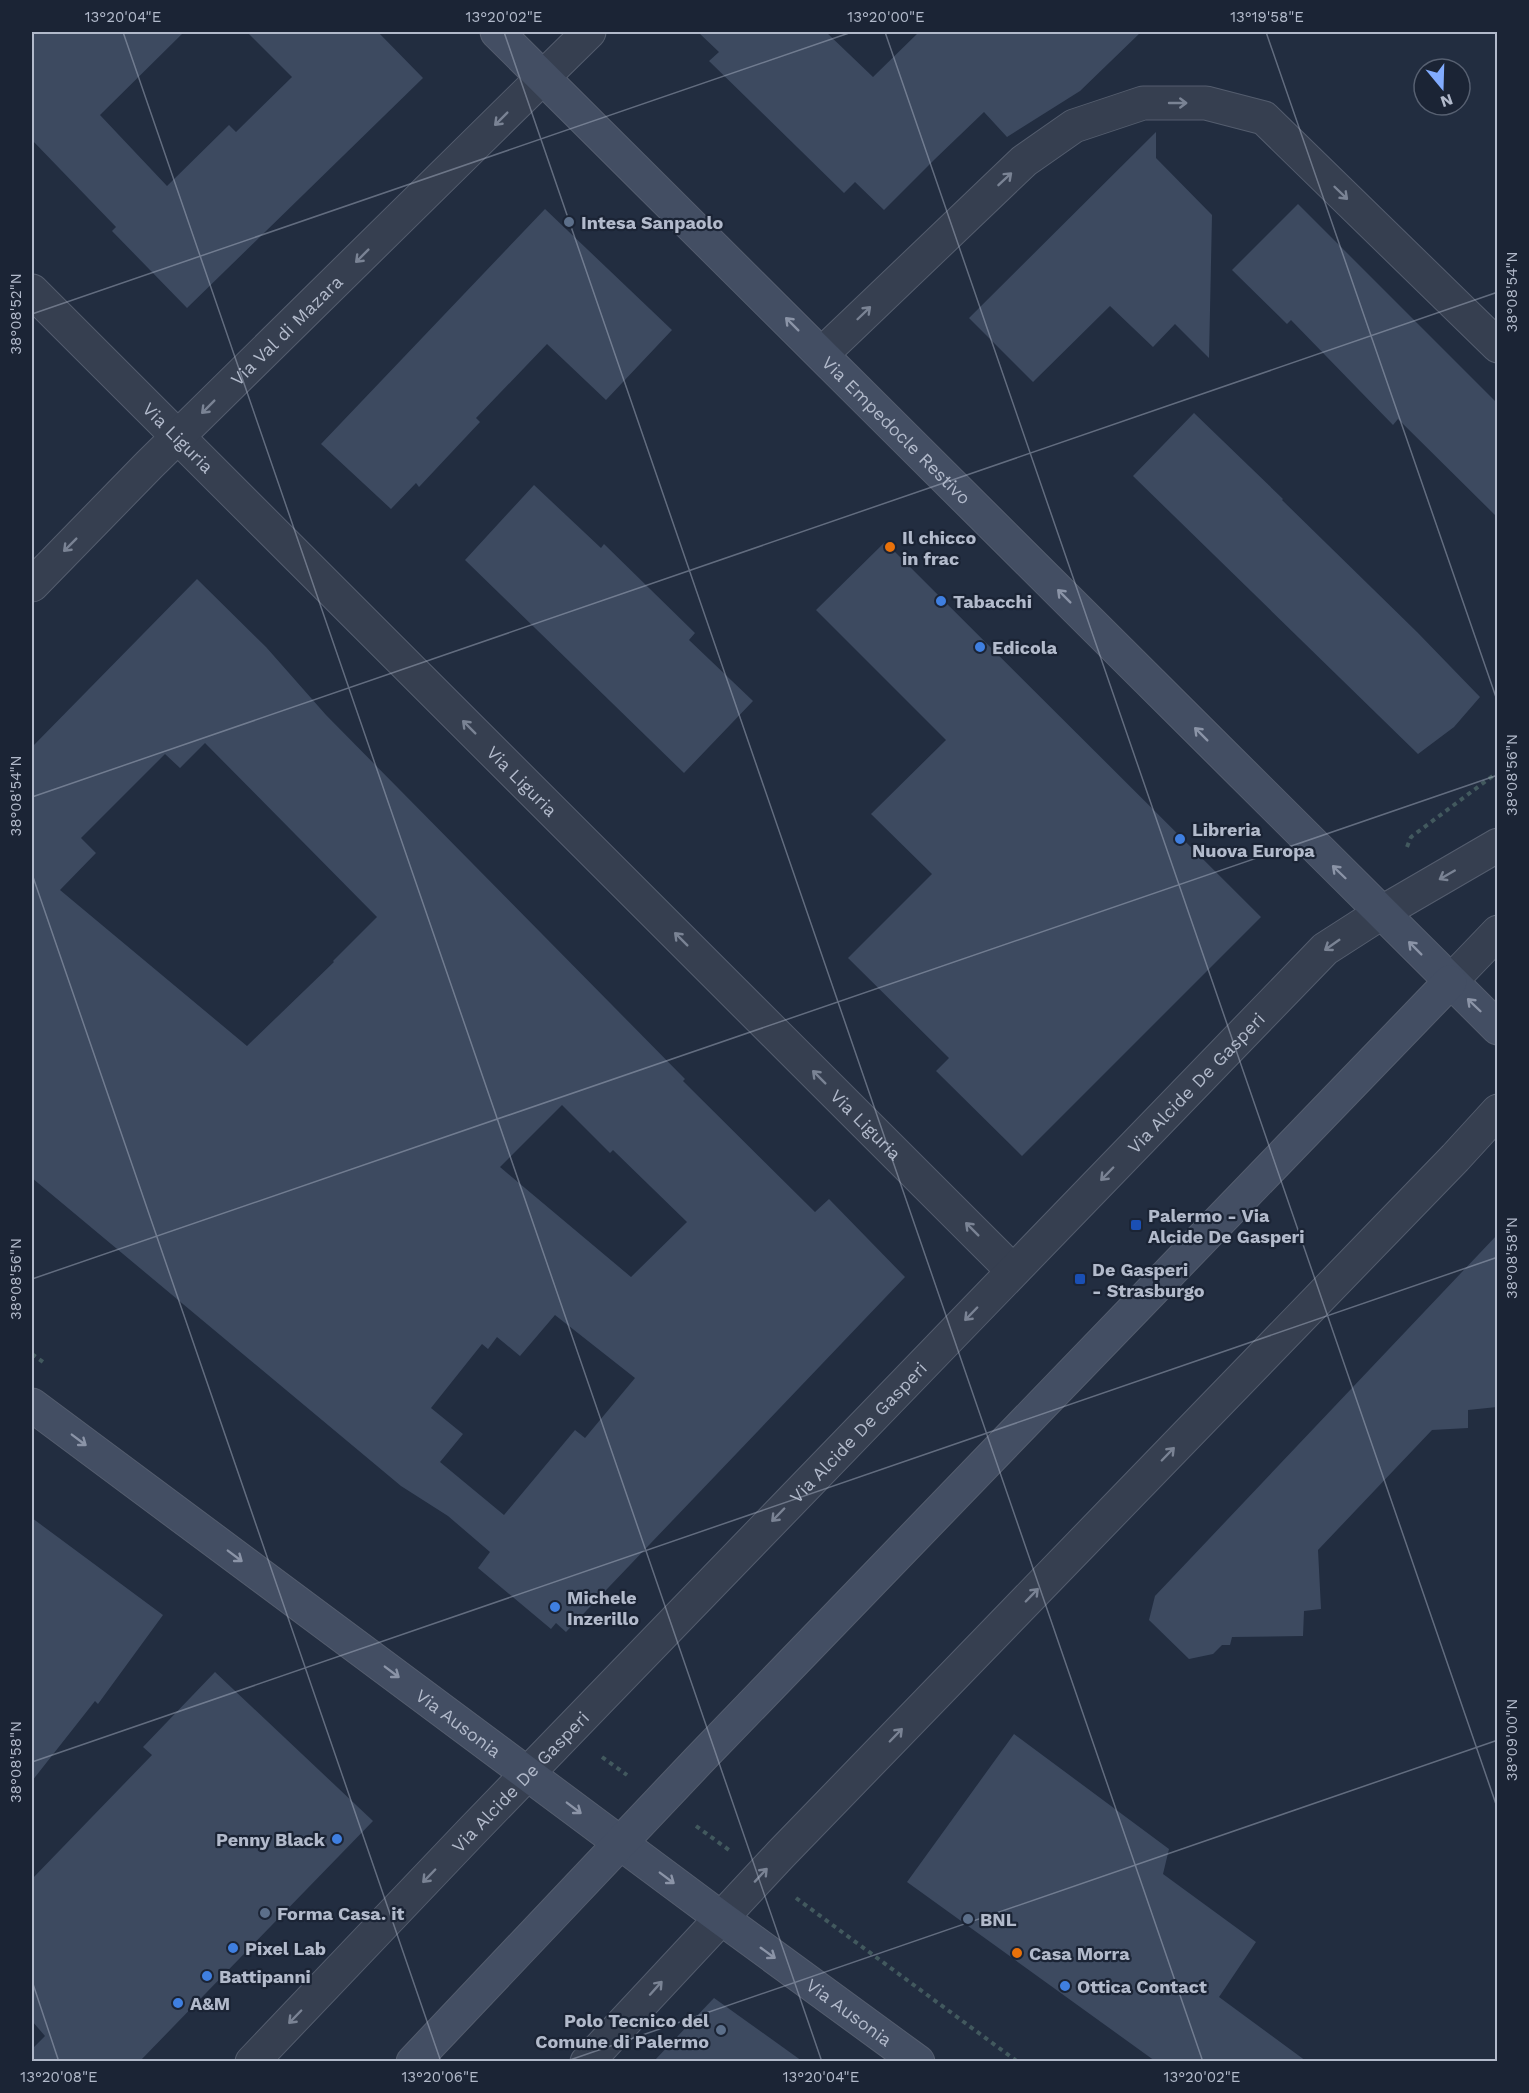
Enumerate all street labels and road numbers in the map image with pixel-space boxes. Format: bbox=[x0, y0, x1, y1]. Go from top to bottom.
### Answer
street label: Via Val di Mazara bbox=[226, 271, 346, 390]
street label: Via Empedocle Restivo bbox=[818, 351, 975, 508]
street label: Via Liguria bbox=[139, 398, 218, 477]
street label: Via Liguria bbox=[483, 741, 562, 820]
street label: Via Alcide De Gasperi bbox=[1123, 1008, 1269, 1158]
street label: Via Liguria bbox=[826, 1085, 906, 1164]
street label: Via Alcide De Gasperi bbox=[785, 1357, 931, 1507]
street label: Via Ausonia bbox=[412, 1684, 505, 1761]
street label: Via Alcide De Gasperi bbox=[447, 1707, 593, 1856]
street label: Via Ausonia bbox=[802, 1974, 896, 2050]

